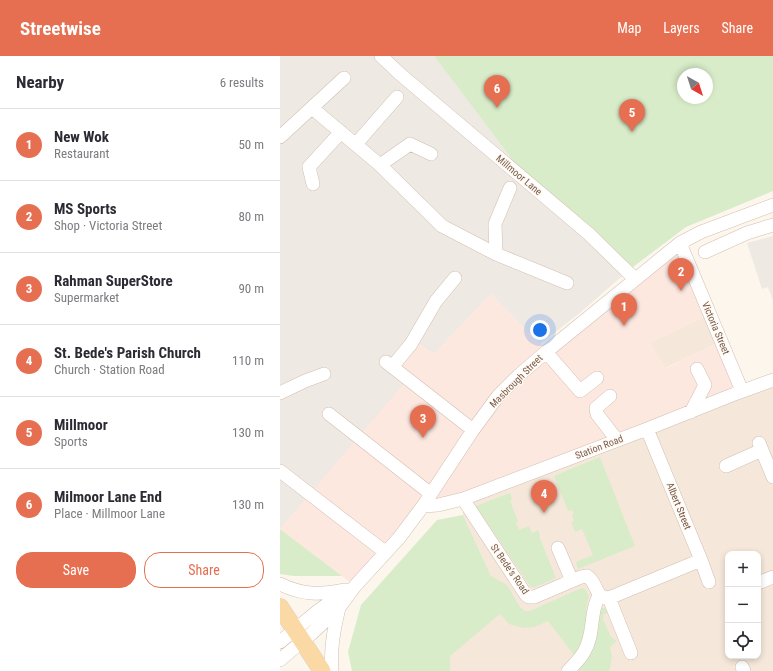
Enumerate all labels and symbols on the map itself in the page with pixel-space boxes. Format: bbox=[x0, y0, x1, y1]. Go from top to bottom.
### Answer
north arrow bbox=[677, 68, 713, 104]
pin: 6 bbox=[484, 75, 510, 108]
pin: 5 bbox=[619, 99, 645, 132]
street label: Millmoor Lane bbox=[494, 153, 544, 198]
pin: 2 bbox=[668, 258, 694, 291]
pin: 1 bbox=[611, 293, 637, 326]
street label: Victoria Street bbox=[700, 300, 732, 356]
your location bbox=[530, 320, 550, 340]
street label: Masbrough Street bbox=[487, 352, 545, 410]
pin: 3 bbox=[410, 405, 436, 438]
street label: Station Road bbox=[573, 433, 625, 461]
pin: 4 bbox=[531, 480, 557, 513]
street label: Albert Street bbox=[665, 481, 693, 531]
street label: St Bede's Road bbox=[489, 542, 531, 596]

